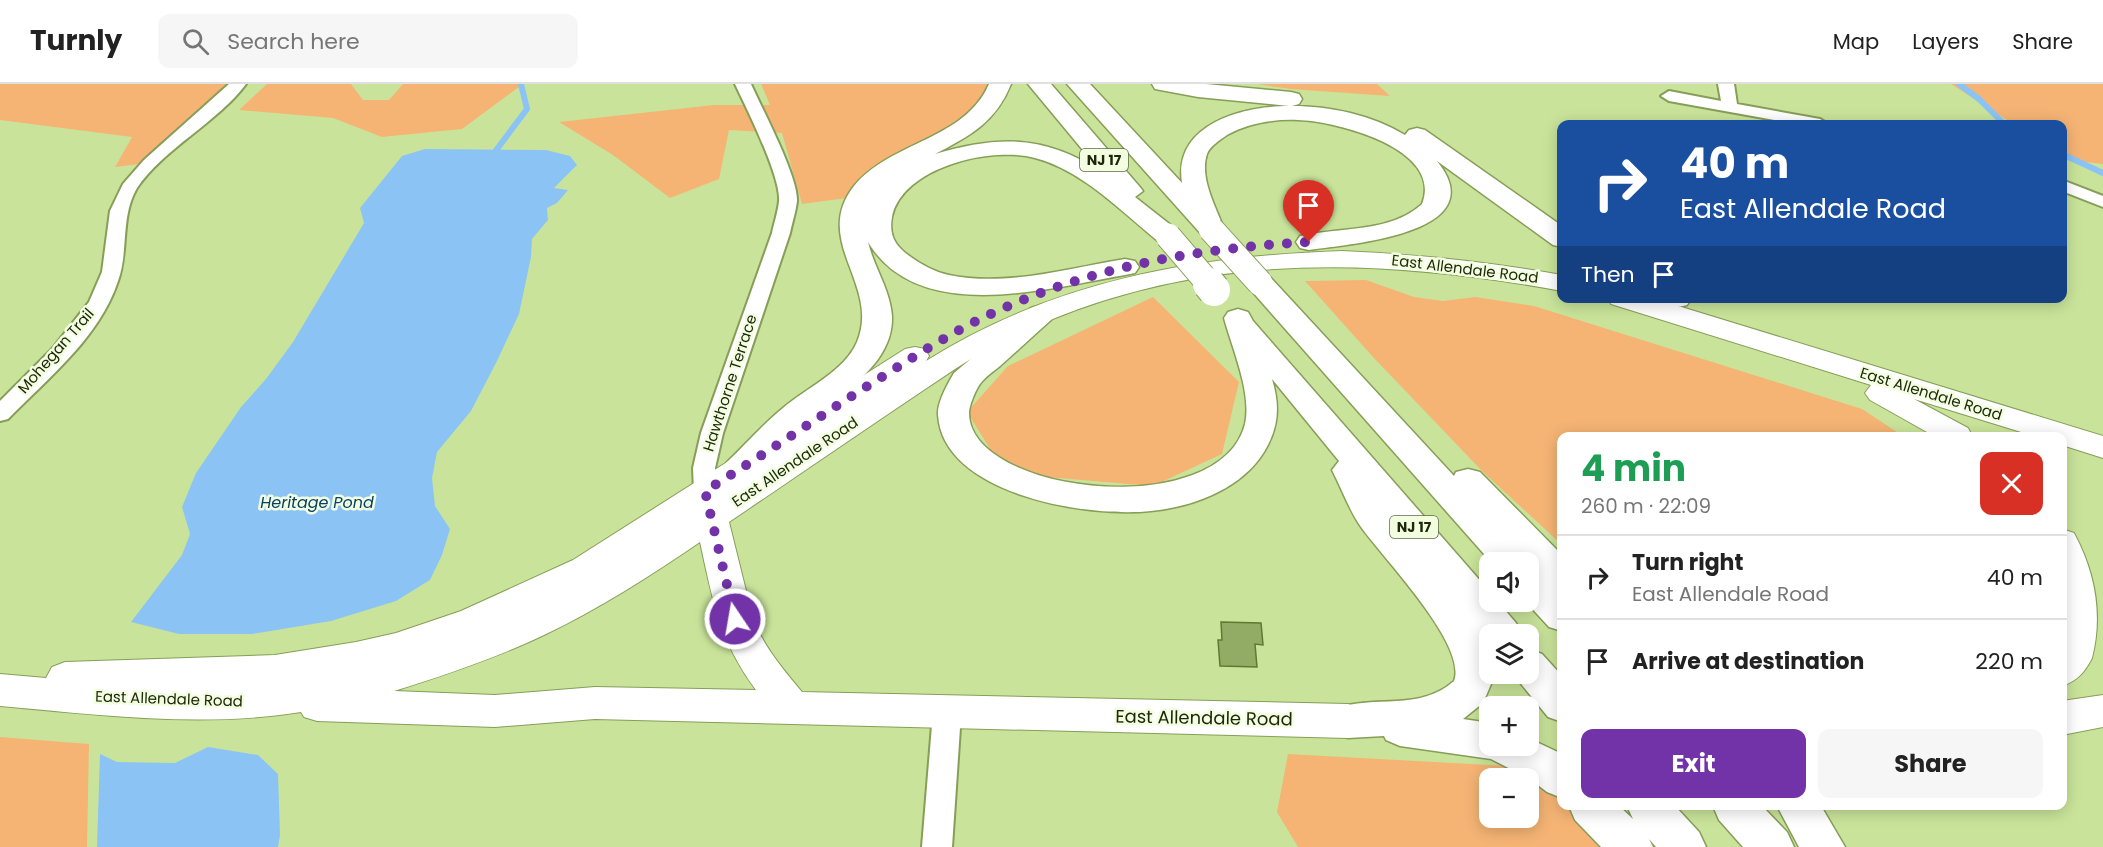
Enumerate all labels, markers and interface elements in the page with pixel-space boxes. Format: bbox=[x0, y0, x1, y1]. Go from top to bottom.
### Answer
search box bbox=[158, 14, 578, 68]
text: Turnly bbox=[30, 21, 122, 60]
icon: search bbox=[179, 25, 212, 58]
text: Search here bbox=[227, 26, 360, 57]
text: Map bbox=[1833, 27, 1879, 56]
text: Layers bbox=[1912, 27, 1979, 56]
text: Share bbox=[2012, 27, 2073, 56]
text: 40 m bbox=[1680, 134, 1789, 193]
icon: right bbox=[1581, 144, 1659, 222]
road number: NJ 17 bbox=[1080, 149, 1128, 171]
pin bbox=[1283, 180, 1334, 242]
icon: arrive bbox=[1292, 189, 1325, 222]
text: East Allendale Road bbox=[1680, 190, 1946, 227]
street label: East Allendale Road bbox=[1390, 249, 1540, 288]
icon: arrive bbox=[1647, 258, 1680, 291]
text: Then bbox=[1581, 259, 1635, 290]
street label: Mohegan Trail bbox=[13, 304, 98, 398]
street label: Hawthorne Terrace bbox=[697, 312, 762, 454]
street label: East Allendale Road bbox=[1857, 362, 2005, 425]
street label: East Allendale Road bbox=[728, 412, 862, 512]
text: 4 min bbox=[1581, 443, 1686, 494]
button: close bbox=[1980, 452, 2043, 515]
water label: Heritage Pond bbox=[260, 491, 374, 514]
text: 260 m · 22:09 bbox=[1581, 492, 1711, 520]
road number: NJ 17 bbox=[1390, 516, 1438, 538]
text: Turn right bbox=[1632, 547, 1743, 578]
map controls bbox=[1479, 552, 1539, 828]
button: sound bbox=[1479, 552, 1539, 612]
icon: right bbox=[1581, 561, 1614, 594]
text: 40 m bbox=[1987, 562, 2043, 593]
text: East Allendale Road bbox=[1632, 580, 1829, 608]
position arrow bbox=[703, 587, 767, 651]
button: layers bbox=[1479, 624, 1539, 684]
icon: arrive bbox=[1581, 645, 1614, 678]
text: Arrive at destination bbox=[1632, 646, 1864, 677]
text: 220 m bbox=[1975, 646, 2043, 677]
street label: East Allendale Road bbox=[95, 685, 243, 712]
button: + bbox=[1479, 696, 1539, 756]
street label: East Allendale Road bbox=[1115, 703, 1293, 732]
button: Exit bbox=[1581, 729, 1806, 798]
button: Share bbox=[1818, 729, 2043, 798]
button: − bbox=[1479, 768, 1539, 828]

